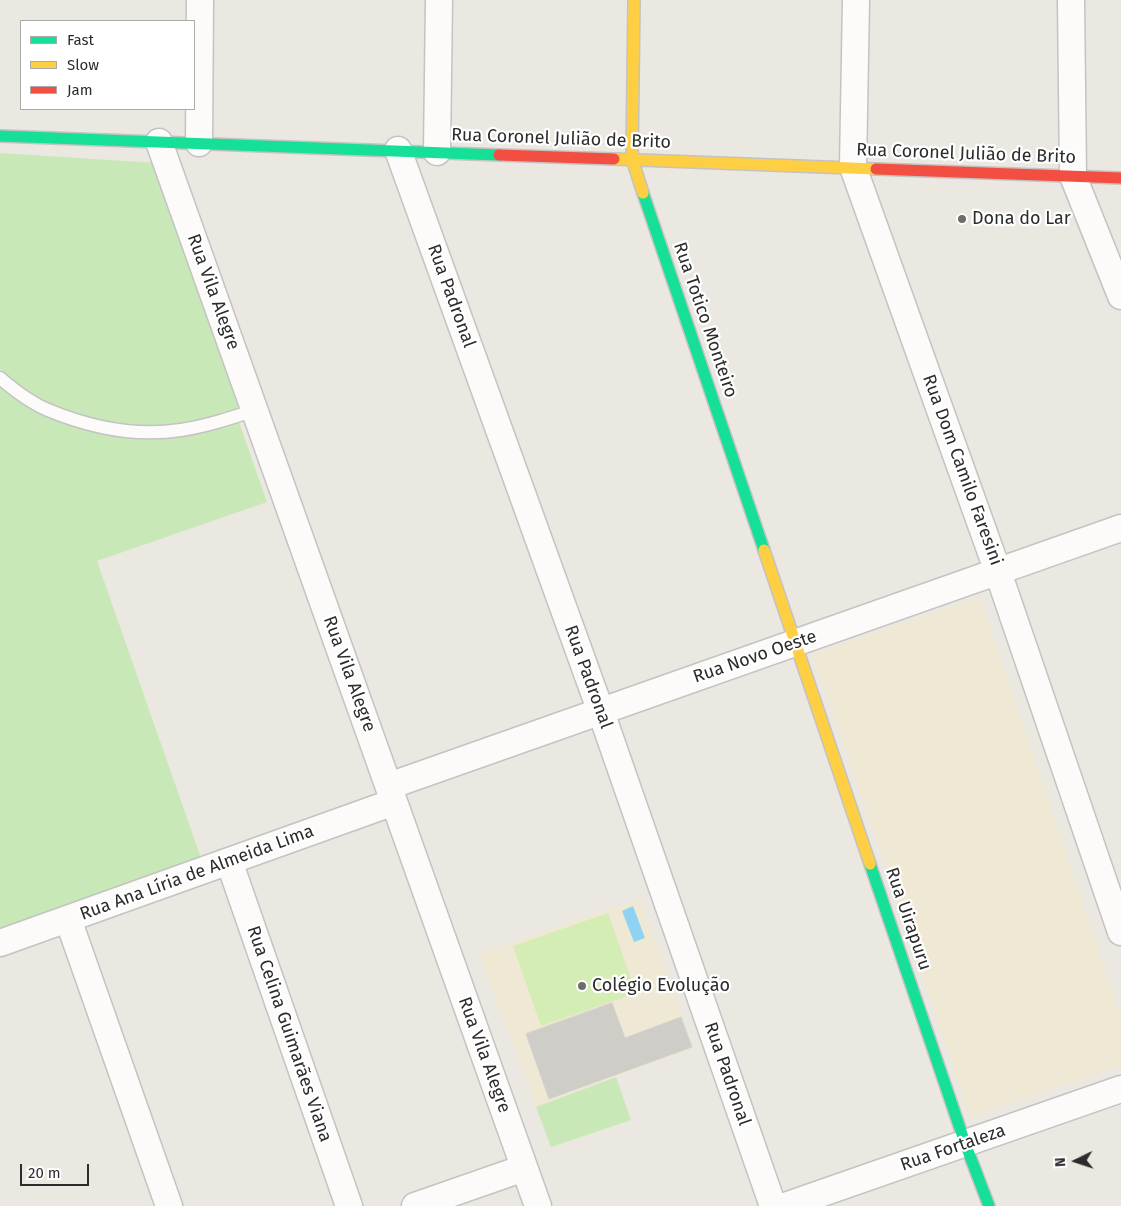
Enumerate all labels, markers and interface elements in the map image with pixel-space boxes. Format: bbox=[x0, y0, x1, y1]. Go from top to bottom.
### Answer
legend bbox=[20, 20, 195, 110]
text: Fast bbox=[67, 31, 94, 49]
text: Slow bbox=[67, 56, 99, 74]
text: Jam bbox=[67, 81, 93, 99]
street label: Rua Coronel Julião de Brito bbox=[451, 124, 671, 154]
street label: Rua Coronel Julião de Brito bbox=[856, 139, 1076, 169]
place label: Dona do Lar bbox=[972, 208, 1071, 230]
marker: Dona do Lar bbox=[956, 213, 968, 225]
street label: Rua Vila Alegre bbox=[182, 231, 244, 353]
street label: Rua Totico Monteiro bbox=[668, 239, 742, 401]
street label: Rua Padronal bbox=[422, 241, 480, 351]
street label: Rua Dom Camilo Faresini bbox=[917, 372, 1007, 568]
street label: Rua Vila Alegre bbox=[318, 613, 380, 735]
street label: Rua Padronal bbox=[559, 622, 617, 732]
street label: Rua Novo Oeste bbox=[690, 626, 820, 688]
street label: Rua Ana Líria de Almeida Lima bbox=[77, 821, 317, 925]
street label: Rua Uirapuru bbox=[880, 865, 936, 973]
street label: Rua Celina Guimarães Viana bbox=[242, 923, 336, 1145]
place label: Colégio Evolução bbox=[592, 975, 730, 997]
marker: Colégio Evolução bbox=[576, 980, 588, 992]
street label: Rua Vila Alegre bbox=[453, 994, 515, 1116]
street label: Rua Padronal bbox=[699, 1019, 755, 1129]
street label: Rua Fortaleza bbox=[898, 1120, 1008, 1176]
north arrow bbox=[1051, 1136, 1101, 1186]
scale bar bbox=[22, 1154, 91, 1186]
text: N bbox=[1052, 1157, 1069, 1167]
text: 20 m bbox=[28, 1164, 61, 1182]

